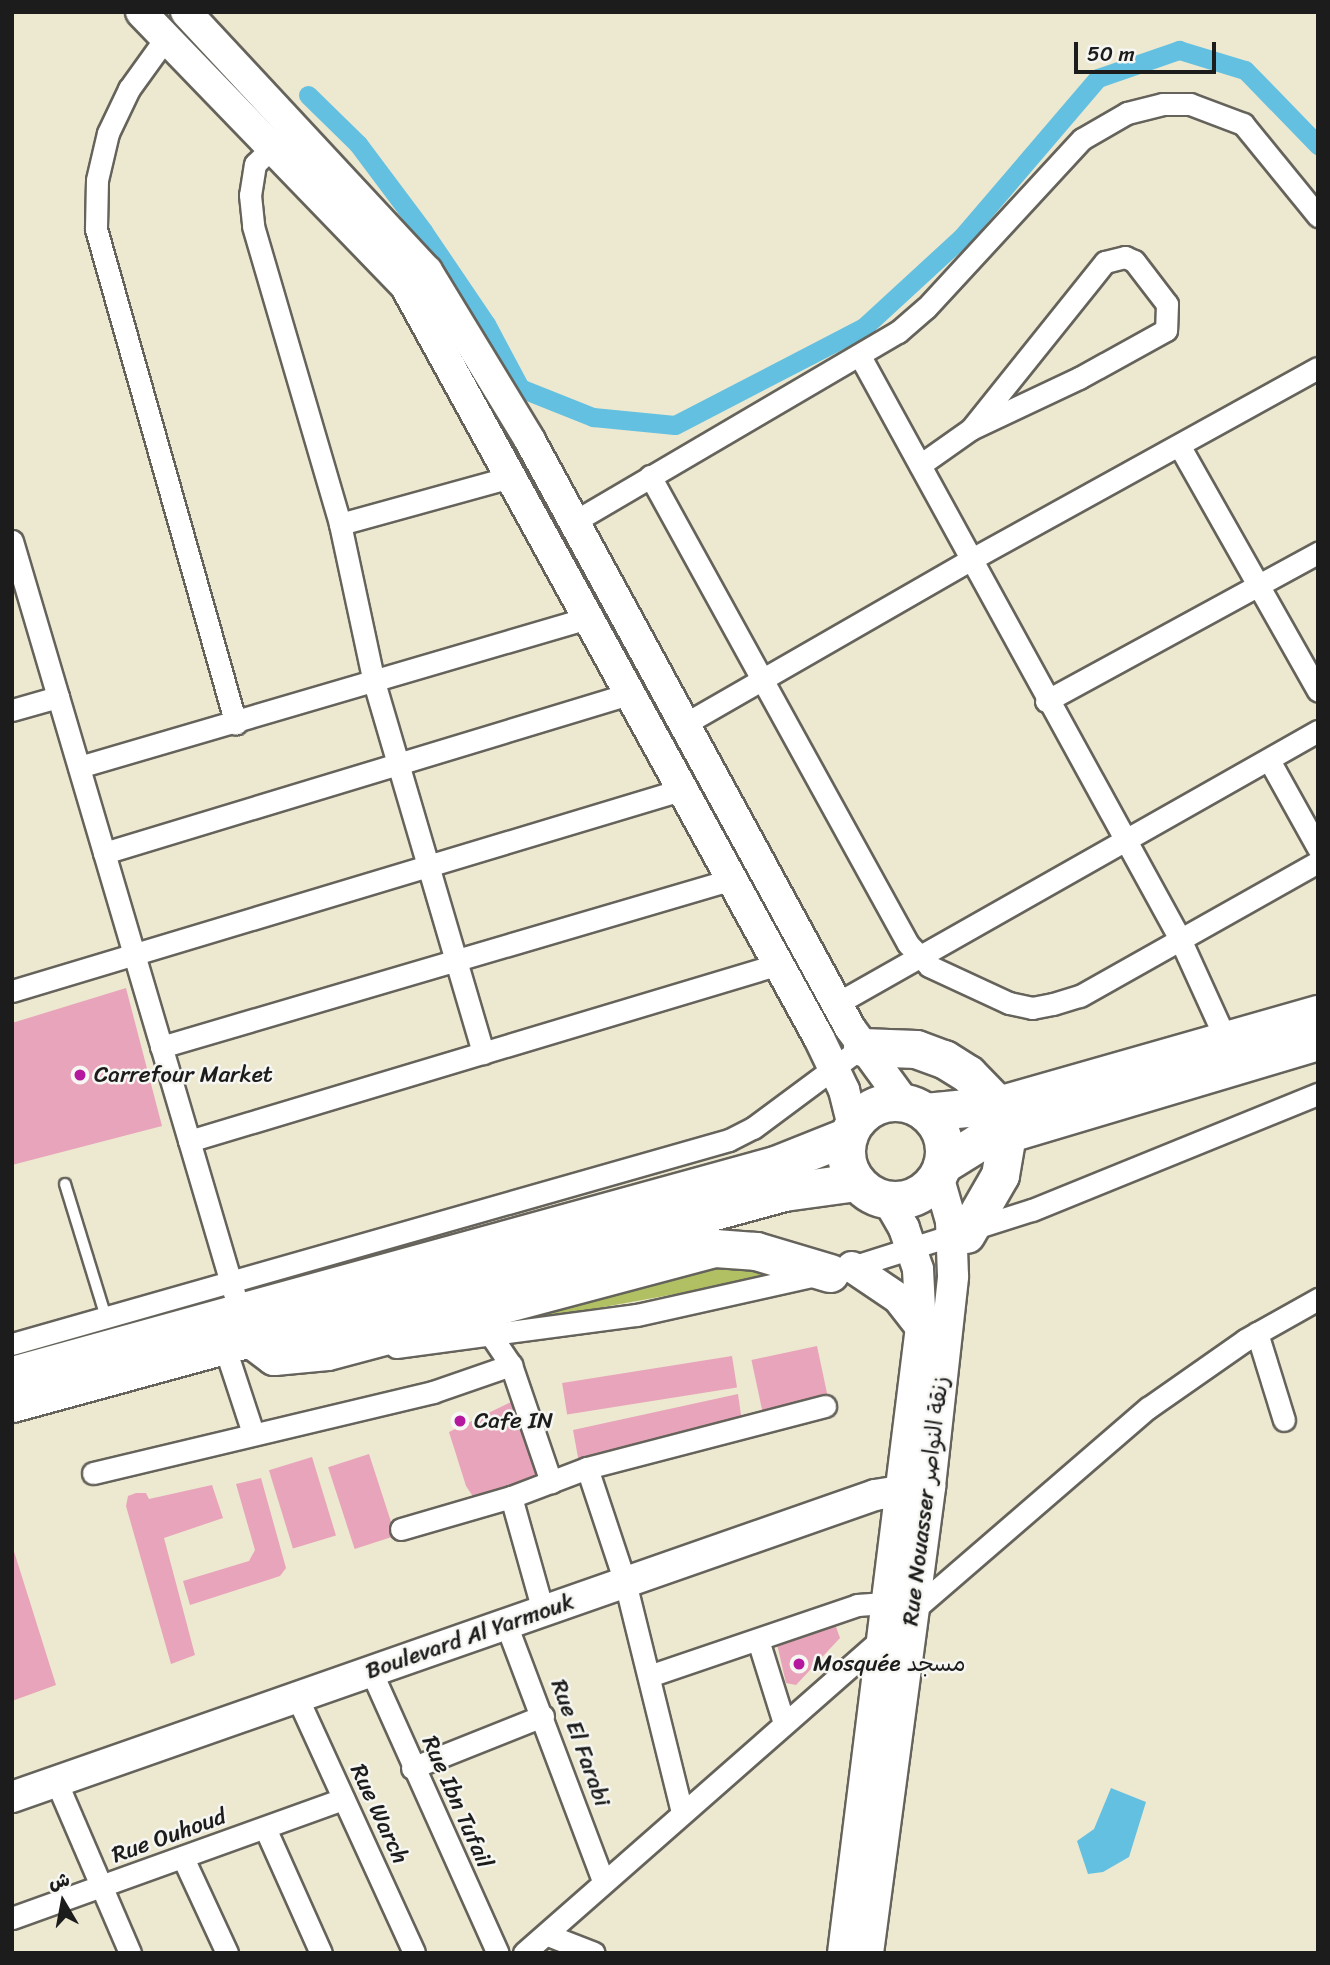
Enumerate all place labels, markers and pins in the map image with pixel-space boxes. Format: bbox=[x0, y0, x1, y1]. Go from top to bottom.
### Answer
place label: Carrefour Market bbox=[94, 1061, 273, 1089]
marker: Carrefour Market bbox=[72, 1067, 88, 1083]
place label: Cafe IN bbox=[474, 1407, 553, 1435]
marker: Cafe IN bbox=[452, 1413, 468, 1429]
place label: Mosquée مسجد bbox=[813, 1650, 966, 1678]
marker: Mosquée مسجد bbox=[791, 1656, 807, 1672]

